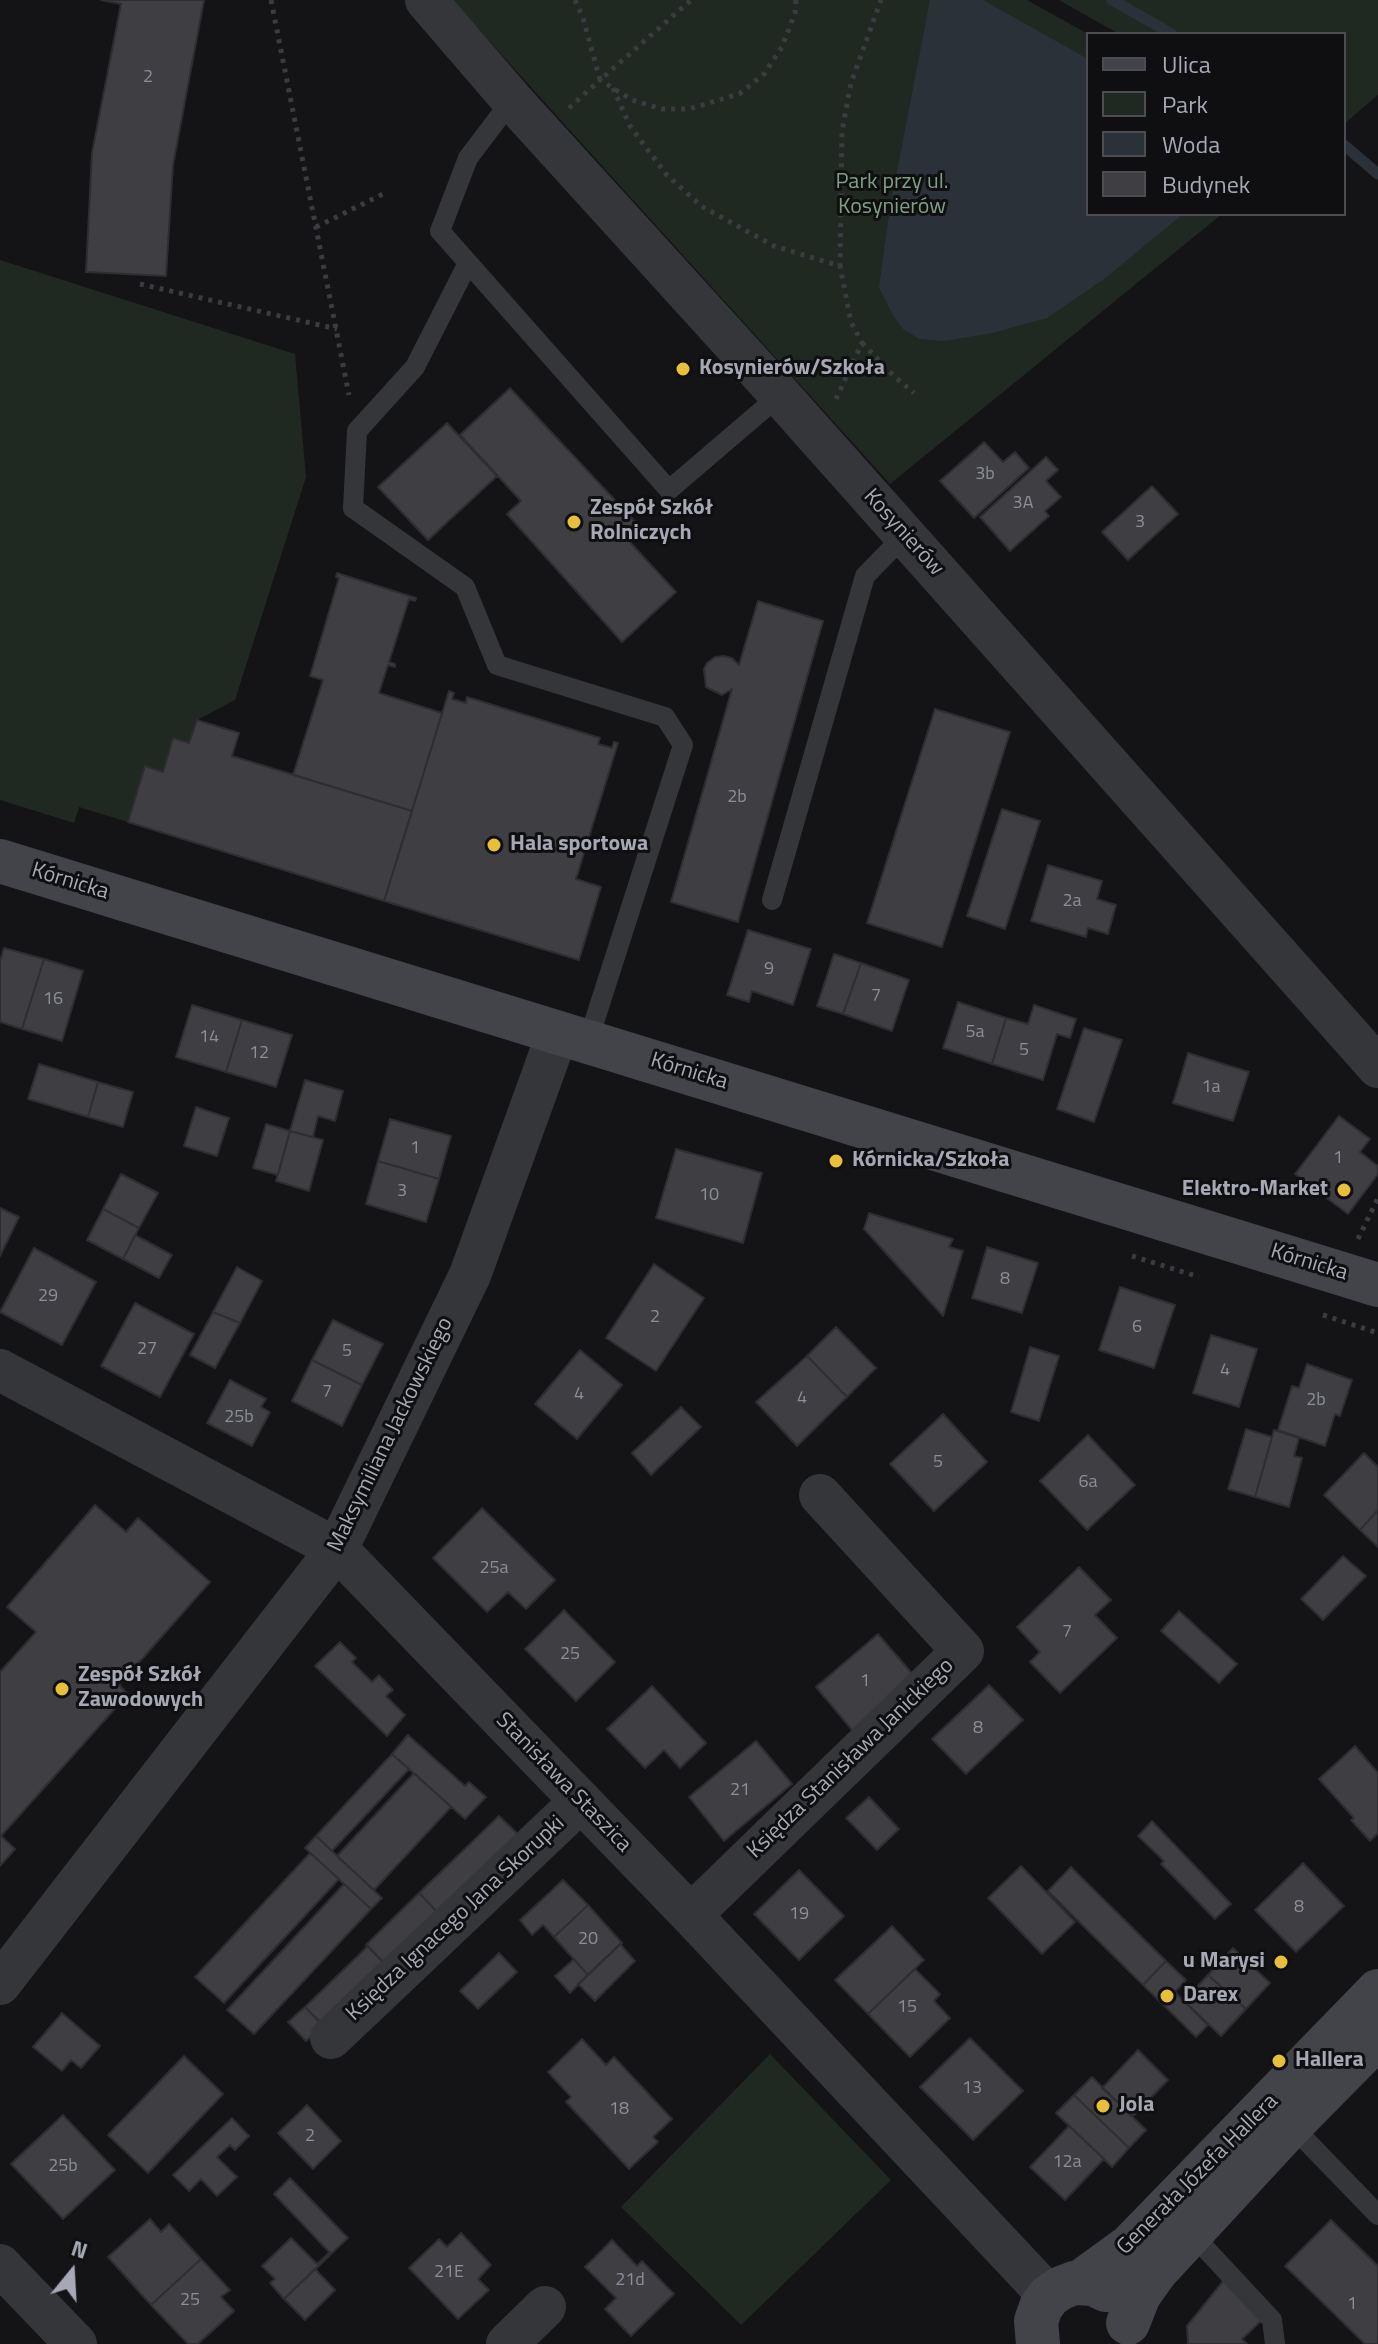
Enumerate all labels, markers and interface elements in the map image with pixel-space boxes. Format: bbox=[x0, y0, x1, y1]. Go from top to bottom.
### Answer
legend bbox=[1086, 32, 1346, 216]
text: Ulica bbox=[1162, 46, 1211, 82]
house number: 2 bbox=[143, 67, 153, 89]
text: Park bbox=[1162, 86, 1208, 122]
text: Woda bbox=[1162, 126, 1220, 162]
text: Budynek bbox=[1162, 166, 1250, 202]
park label: Park przy ul. Kosynierów bbox=[835, 170, 949, 222]
place label: Kosynierów/Szkoła bbox=[699, 356, 885, 382]
marker: Kosynierów/Szkoła bbox=[674, 360, 692, 378]
house number: 3b bbox=[975, 464, 995, 486]
street label: Kosynierów bbox=[857, 484, 949, 582]
house number: 3A bbox=[1013, 493, 1033, 515]
place label: Zespół Szkół Rolniczych bbox=[590, 496, 713, 548]
house number: 3 bbox=[1135, 512, 1145, 534]
marker: Zespół Szkół Rolniczych bbox=[565, 513, 583, 531]
house number: 2b bbox=[727, 787, 747, 809]
place label: Hala sportowa bbox=[510, 832, 648, 858]
marker: Hala sportowa bbox=[485, 836, 503, 854]
street label: Kórnicka bbox=[28, 858, 112, 906]
house number: 2a bbox=[1062, 891, 1082, 913]
house number: 9 bbox=[764, 959, 774, 981]
house number: 7 bbox=[871, 986, 881, 1008]
house number: 16 bbox=[43, 989, 63, 1011]
house number: 5a bbox=[965, 1022, 985, 1044]
house number: 14 bbox=[199, 1027, 219, 1049]
house number: 5 bbox=[1019, 1040, 1029, 1062]
house number: 12 bbox=[249, 1043, 269, 1065]
street label: Kórnicka bbox=[647, 1048, 731, 1096]
house number: 1a bbox=[1201, 1077, 1221, 1099]
house number: 1 bbox=[410, 1138, 420, 1160]
place label: Kórnicka/Szkoła bbox=[852, 1148, 1009, 1174]
house number: 1 bbox=[1333, 1148, 1343, 1170]
marker: Kórnicka/Szkoła bbox=[827, 1152, 845, 1170]
place label: Elektro-Market bbox=[1182, 1177, 1328, 1203]
house number: 3 bbox=[397, 1181, 407, 1203]
marker: Elektro-Market bbox=[1335, 1181, 1353, 1199]
house number: 10 bbox=[699, 1185, 719, 1207]
street label: Kórnicka bbox=[1267, 1239, 1351, 1287]
house number: 8 bbox=[1000, 1269, 1010, 1291]
house number: 29 bbox=[38, 1286, 58, 1308]
house number: 2 bbox=[650, 1307, 660, 1329]
street label: Maksymiliana Jackowskiego bbox=[323, 1313, 459, 1557]
house number: 6 bbox=[1132, 1317, 1142, 1339]
house number: 27 bbox=[137, 1339, 157, 1361]
house number: 5 bbox=[342, 1341, 352, 1363]
house number: 4 bbox=[1220, 1360, 1230, 1382]
house number: 7 bbox=[322, 1382, 332, 1404]
house number: 4 bbox=[574, 1384, 584, 1406]
house number: 4 bbox=[797, 1388, 807, 1410]
house number: 2b bbox=[1306, 1390, 1326, 1412]
house number: 25b bbox=[224, 1407, 254, 1429]
house number: 5 bbox=[933, 1452, 943, 1474]
house number: 6a bbox=[1078, 1472, 1098, 1494]
house number: 25a bbox=[479, 1558, 509, 1580]
house number: 7 bbox=[1062, 1622, 1072, 1644]
house number: 25 bbox=[560, 1644, 580, 1666]
street label: Księdza Stanisława Janickiego bbox=[742, 1653, 960, 1865]
place label: Zespół Szkół Zawodowych bbox=[78, 1663, 203, 1714]
house number: 1 bbox=[860, 1671, 870, 1693]
marker: Zespół Szkół Zawodowych bbox=[53, 1680, 71, 1698]
street label: Stanisława Staszica bbox=[490, 1708, 636, 1858]
house number: 8 bbox=[973, 1718, 983, 1740]
house number: 21 bbox=[730, 1780, 750, 1802]
street label: Księdza Ignacego Jana Skorupki bbox=[341, 1811, 571, 2027]
house number: 8 bbox=[1294, 1897, 1304, 1919]
house number: 19 bbox=[789, 1904, 809, 1926]
house number: 20 bbox=[578, 1929, 598, 1951]
place label: u Marysi bbox=[1183, 1949, 1265, 1975]
marker: u Marysi bbox=[1272, 1953, 1290, 1971]
place label: Darex bbox=[1183, 1983, 1238, 2009]
marker: Darex bbox=[1158, 1987, 1176, 2005]
house number: 15 bbox=[897, 1997, 917, 2019]
place label: Hallera bbox=[1295, 2048, 1364, 2074]
marker: Hallera bbox=[1270, 2052, 1288, 2070]
house number: 13 bbox=[962, 2078, 982, 2100]
street label: Generała Józefa Hallera bbox=[1112, 2089, 1284, 2261]
place label: Jola bbox=[1119, 2093, 1154, 2119]
marker: Jola bbox=[1094, 2097, 1112, 2115]
house number: 18 bbox=[609, 2099, 629, 2121]
house number: 2 bbox=[305, 2126, 315, 2148]
house number: 12a bbox=[1052, 2152, 1082, 2174]
house number: 25b bbox=[48, 2156, 78, 2178]
text: N bbox=[67, 2231, 92, 2268]
north arrow bbox=[32, 2232, 112, 2312]
house number: 21E bbox=[434, 2262, 464, 2284]
house number: 21d bbox=[615, 2270, 645, 2292]
house number: 25 bbox=[180, 2290, 200, 2312]
house number: 1 bbox=[1347, 2294, 1357, 2316]

